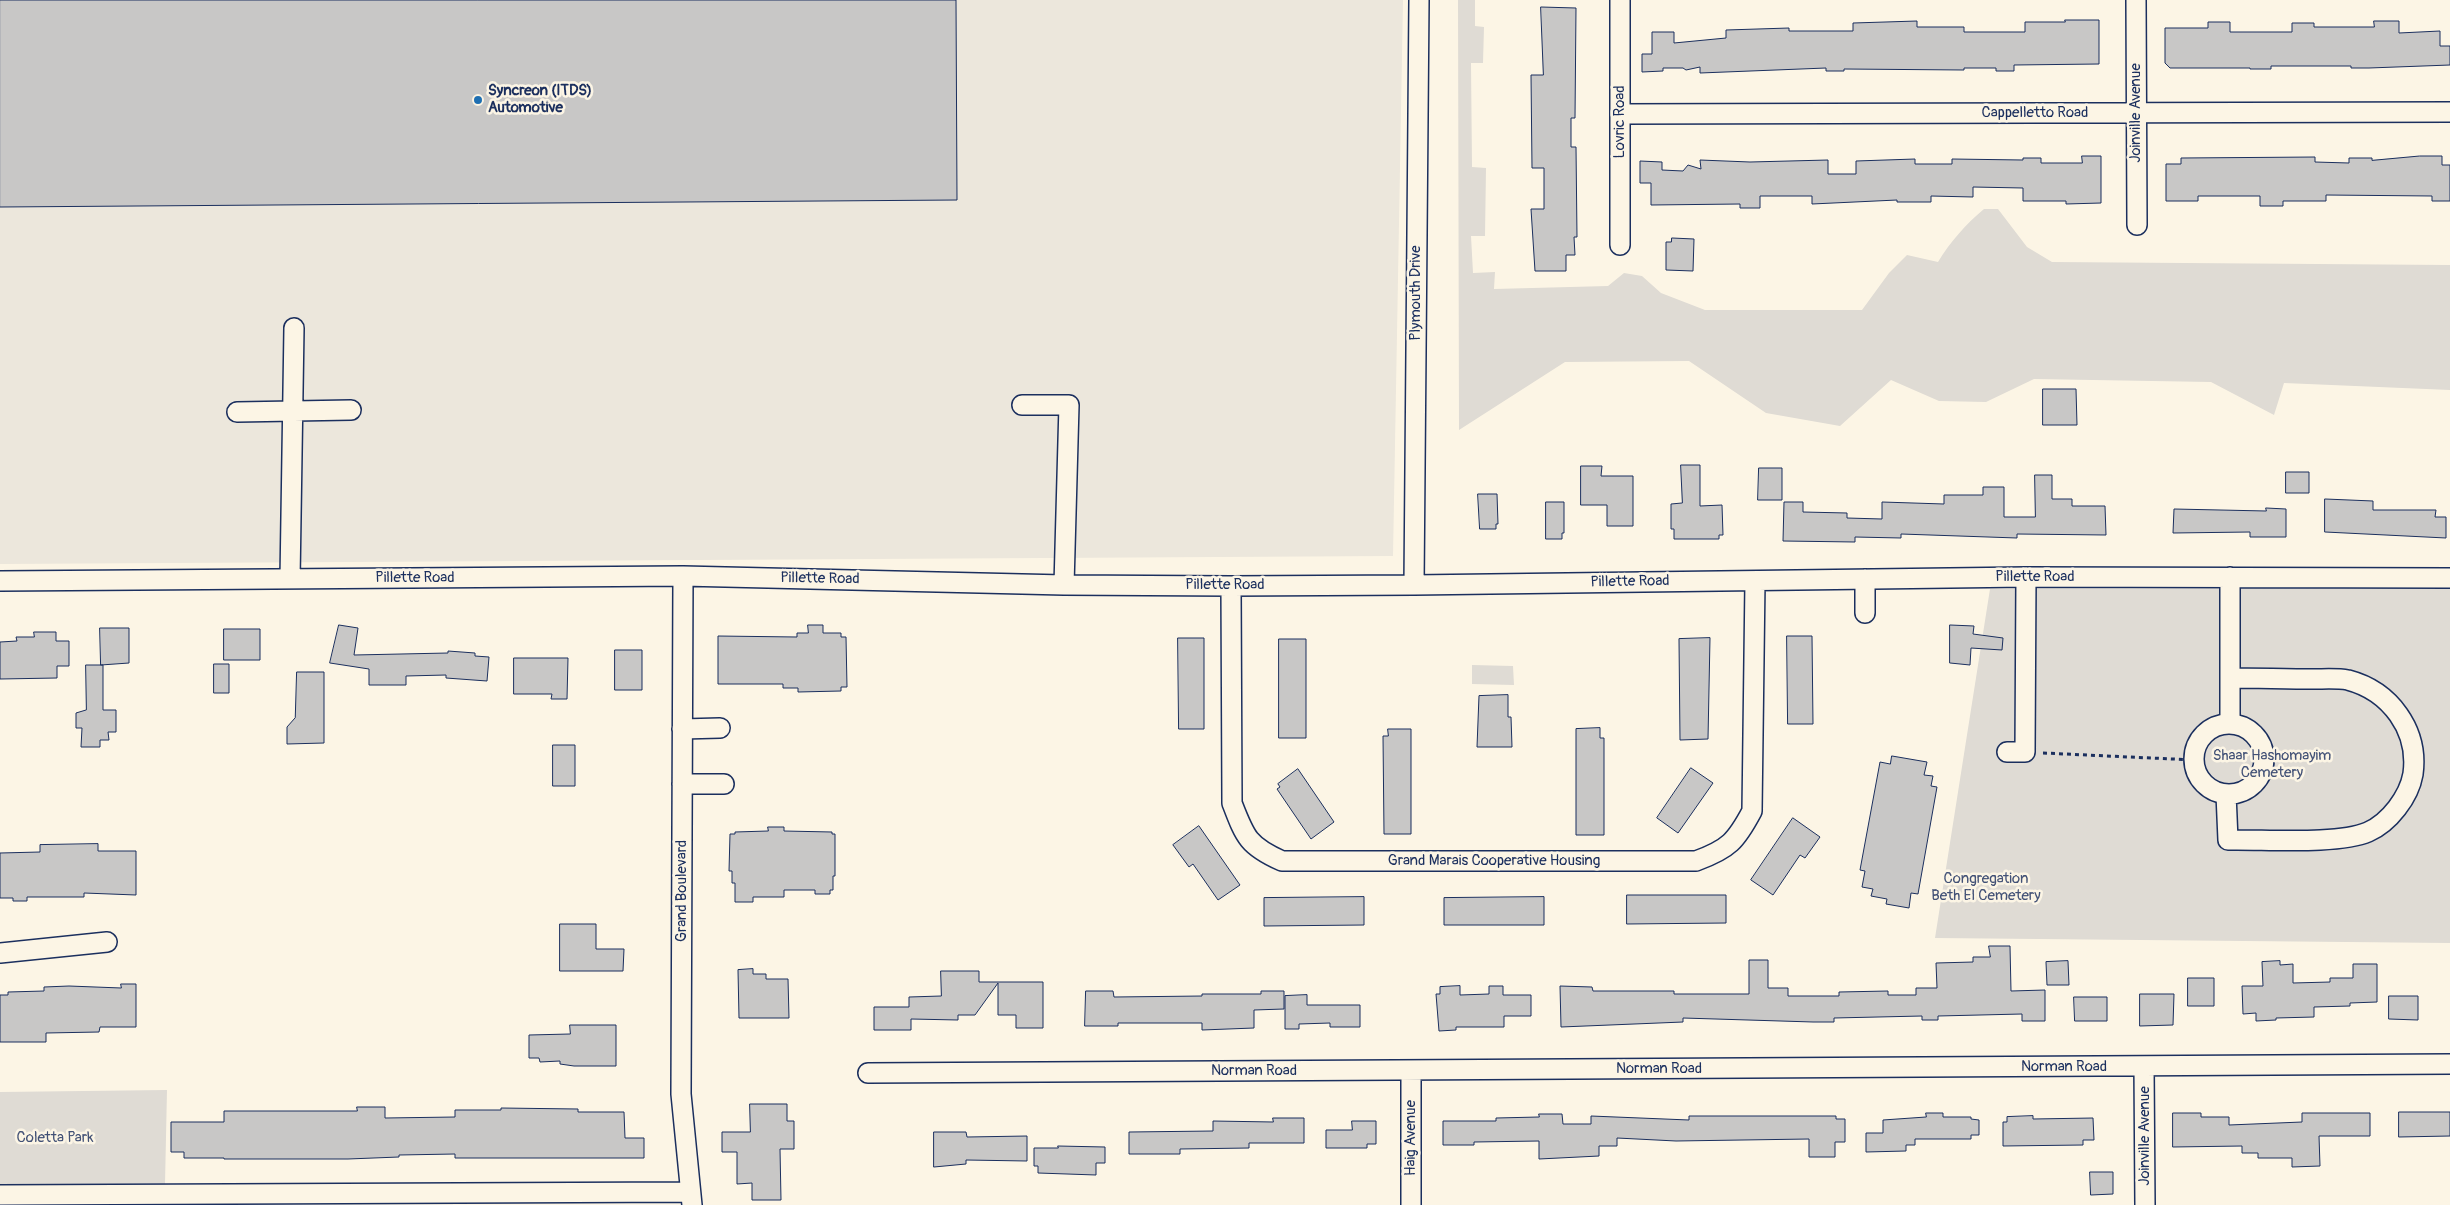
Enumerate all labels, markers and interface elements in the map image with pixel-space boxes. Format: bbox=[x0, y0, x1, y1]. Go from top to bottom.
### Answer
street label: Joinville Avenue bbox=[2127, 63, 2145, 163]
place label: Syncreon (ITDS) Automotive bbox=[488, 82, 592, 117]
street label: Lovric Road bbox=[1611, 85, 1629, 159]
marker: Syncreon (ITDS) Automotive bbox=[472, 94, 484, 106]
street label: Cappelletto Road bbox=[1982, 104, 2088, 122]
street label: Plymouth Drive bbox=[1407, 245, 1425, 341]
street label: Pillette Road bbox=[1995, 568, 2075, 586]
street label: Pillette Road bbox=[375, 569, 455, 587]
street label: Pillette Road bbox=[780, 569, 860, 589]
street label: Pillette Road bbox=[1590, 572, 1670, 592]
street label: Pillette Road bbox=[1185, 576, 1265, 594]
park label: Shaar Hashomayim Cemetery bbox=[2213, 747, 2331, 782]
street label: Grand Boulevard bbox=[673, 840, 691, 942]
street label: Grand Marais Cooperative Housing bbox=[1388, 852, 1600, 870]
park label: Congregation Beth El Cemetery bbox=[1931, 870, 2041, 905]
street label: Norman Road bbox=[2021, 1058, 2107, 1076]
street label: Norman Road bbox=[1616, 1060, 1702, 1078]
street label: Norman Road bbox=[1211, 1062, 1297, 1080]
street label: Joinville Avenue bbox=[2136, 1086, 2154, 1186]
street label: Haig Avenue bbox=[1402, 1100, 1420, 1176]
park label: Coletta Park bbox=[17, 1129, 93, 1147]

